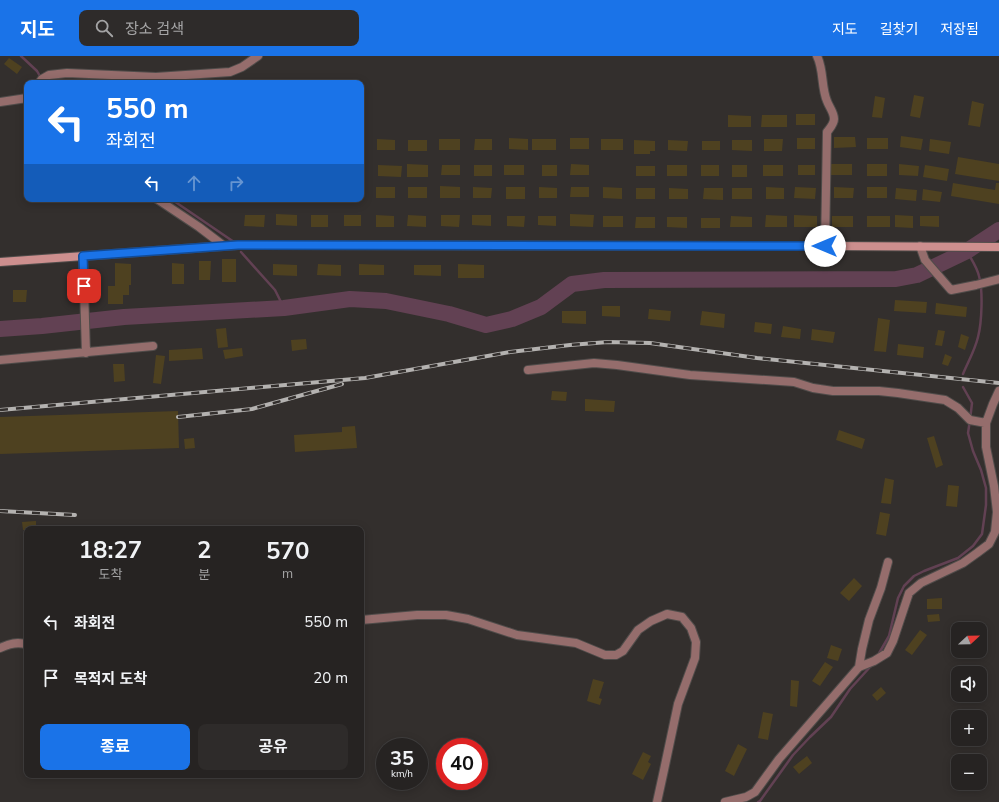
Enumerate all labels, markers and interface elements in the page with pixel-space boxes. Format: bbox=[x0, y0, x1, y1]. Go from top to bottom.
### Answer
search box bbox=[79, 10, 359, 46]
text: 지도 bbox=[20, 17, 55, 43]
icon: search bbox=[93, 17, 115, 39]
text: 장소 검색 bbox=[125, 19, 184, 39]
text: 지도 bbox=[832, 20, 858, 39]
text: 길찾기 bbox=[880, 20, 918, 39]
text: 저장됨 bbox=[940, 20, 979, 39]
text: 550 m bbox=[106, 90, 189, 128]
icon: left bbox=[40, 96, 92, 148]
text: 좌회전 bbox=[106, 129, 156, 153]
icon: left bbox=[141, 172, 163, 194]
icon: ahead bbox=[183, 172, 205, 194]
icon: right bbox=[225, 172, 247, 194]
position arrow bbox=[804, 225, 846, 267]
pin bbox=[67, 269, 101, 303]
icon: arrive bbox=[73, 275, 95, 297]
text: 18:27 bbox=[79, 534, 142, 566]
text: 2 bbox=[197, 534, 211, 566]
text: 570 bbox=[266, 535, 309, 567]
text: m bbox=[282, 565, 293, 583]
text: 도착 bbox=[99, 566, 122, 584]
text: 분 bbox=[198, 566, 210, 584]
icon: left bbox=[40, 611, 62, 633]
text: 550 m bbox=[304, 612, 348, 632]
text: 좌회전 bbox=[74, 613, 115, 633]
north arrow bbox=[951, 622, 987, 658]
map controls bbox=[951, 622, 987, 790]
button: sound bbox=[951, 666, 987, 702]
icon: arrive bbox=[40, 667, 62, 689]
text: 20 m bbox=[313, 668, 348, 688]
text: 목적지 도착 bbox=[74, 669, 147, 689]
button: + bbox=[951, 710, 987, 746]
button: 종료 bbox=[40, 724, 190, 770]
button: 공유 bbox=[198, 724, 348, 770]
speed limit sign: 40 bbox=[436, 738, 488, 790]
text: 35 bbox=[390, 745, 414, 772]
button: − bbox=[951, 754, 987, 790]
text: km/h bbox=[391, 767, 413, 781]

